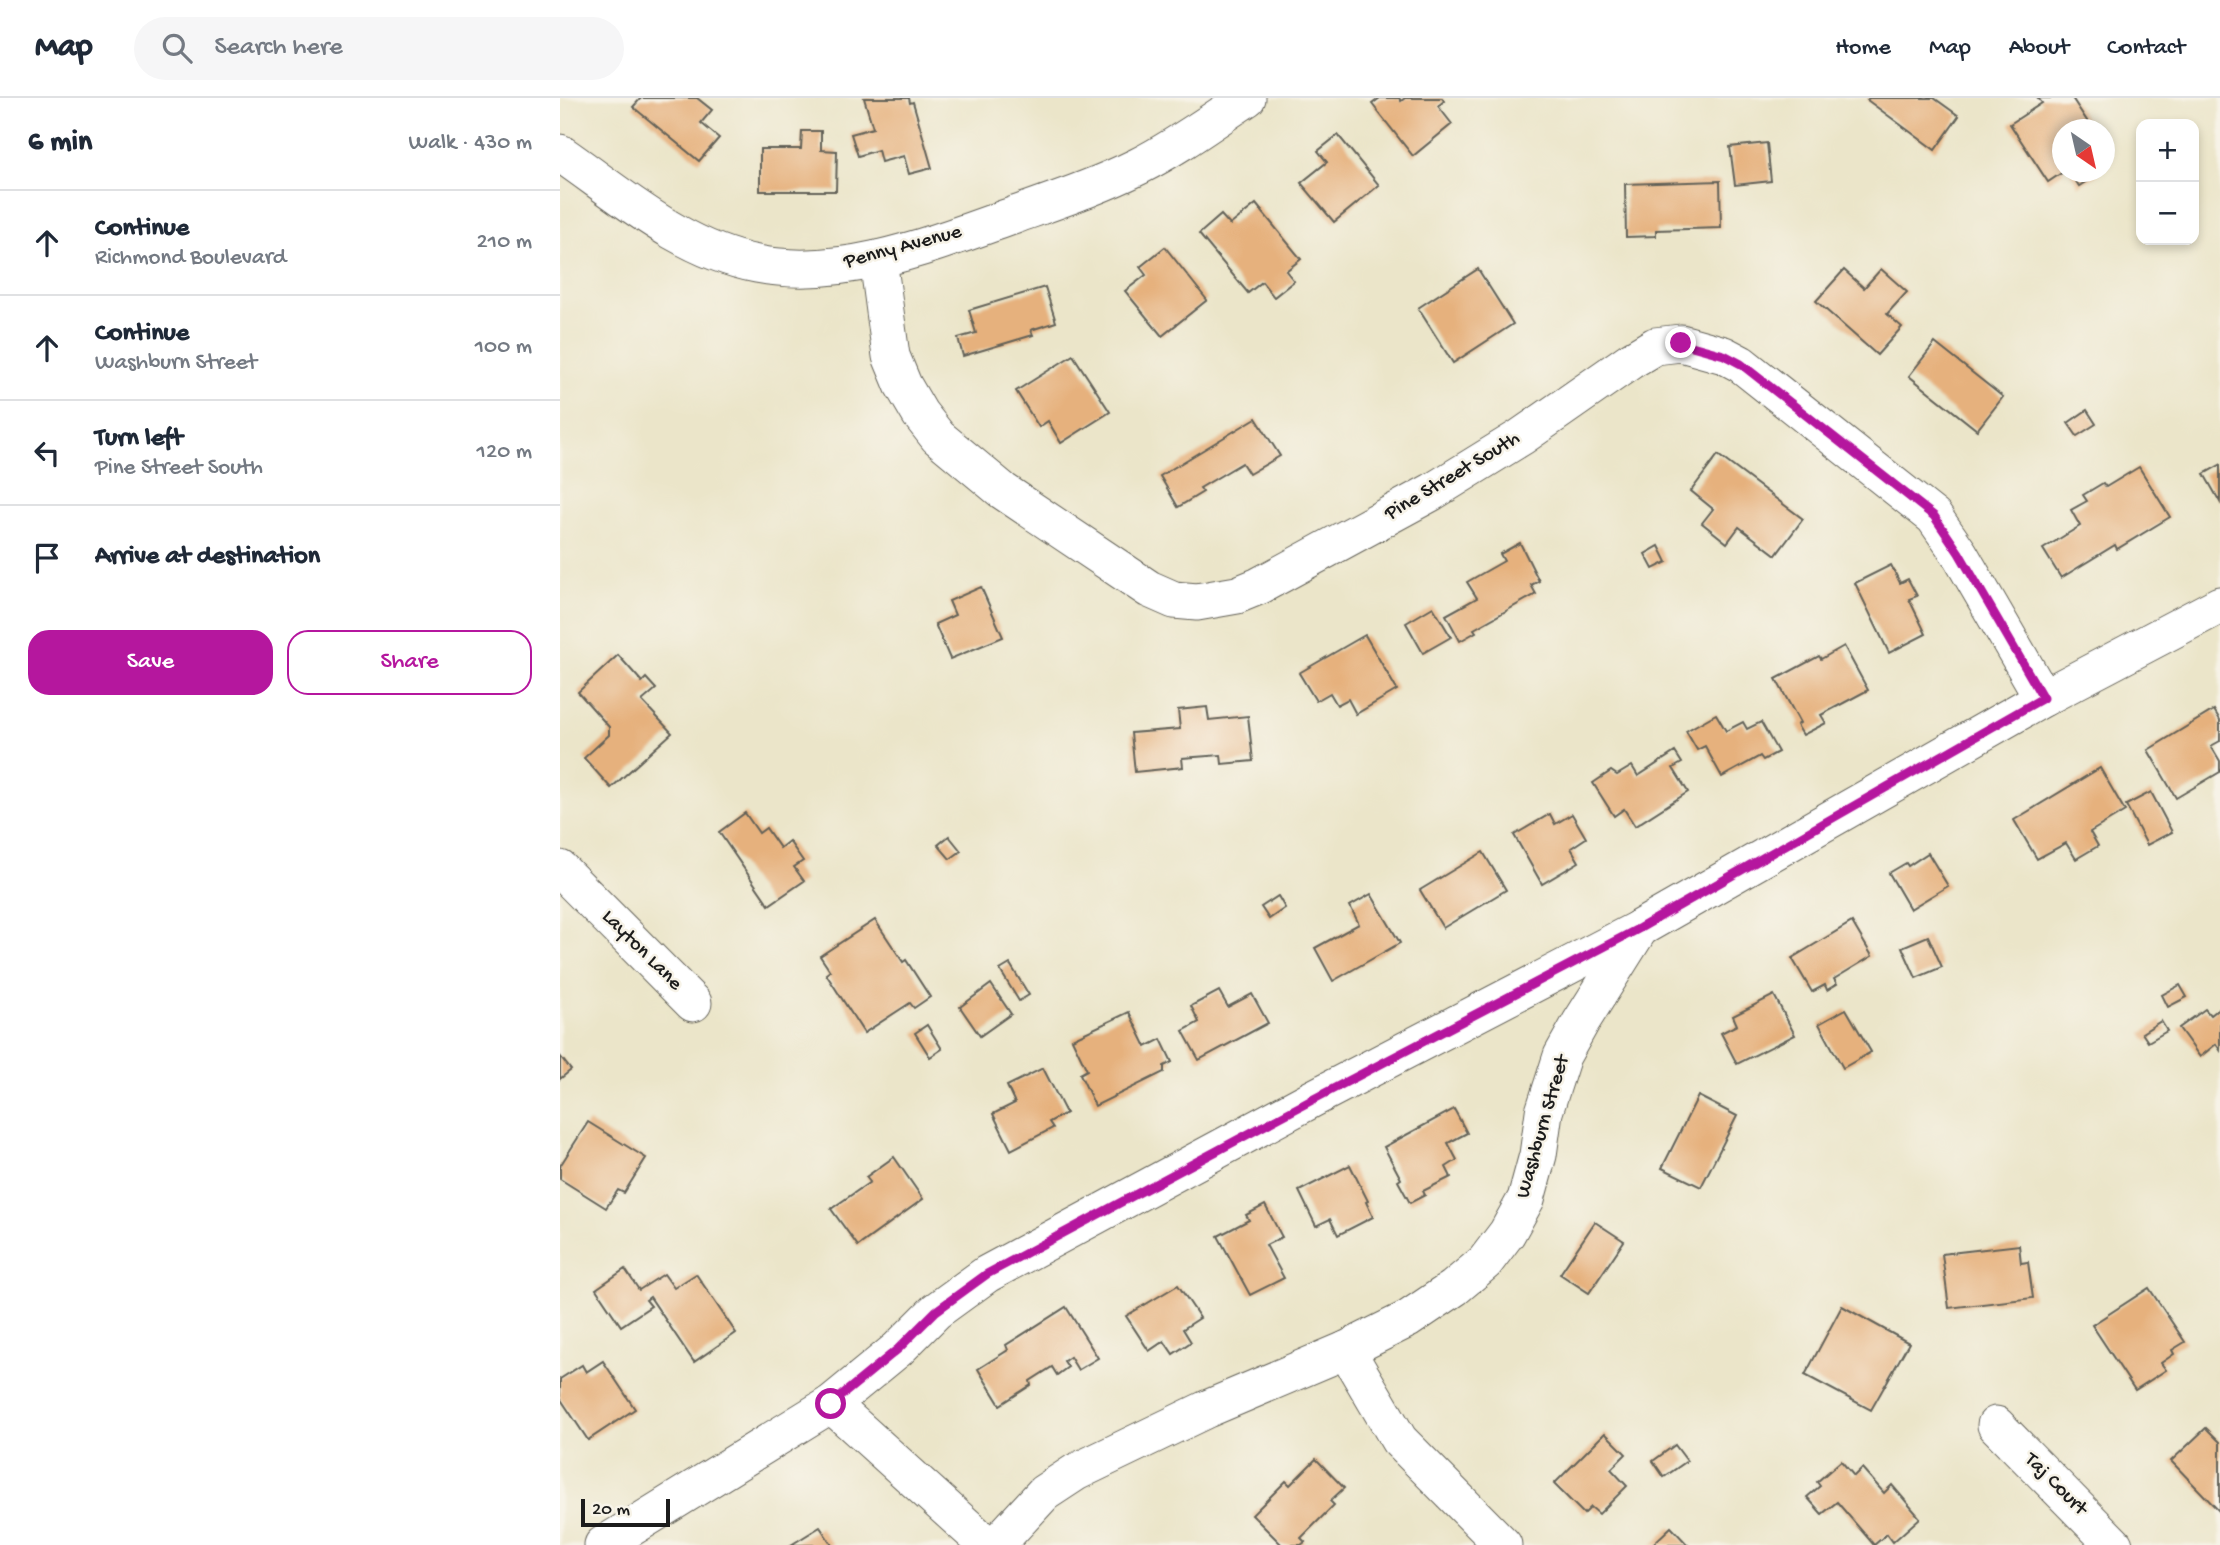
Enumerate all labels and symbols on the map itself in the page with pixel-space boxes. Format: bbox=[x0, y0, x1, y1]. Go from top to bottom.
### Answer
north arrow bbox=[2052, 119, 2115, 182]
street label: Penny Avenue bbox=[840, 220, 966, 276]
route end bbox=[1665, 327, 1696, 358]
street label: Pine Street South bbox=[1380, 427, 1525, 528]
street label: Layton Lane bbox=[595, 905, 688, 998]
street label: Washburn Street bbox=[1512, 1050, 1577, 1202]
route start bbox=[815, 1388, 846, 1419]
street label: Taj Court bbox=[2018, 1448, 2093, 1523]
scale bar bbox=[581, 1496, 670, 1528]

